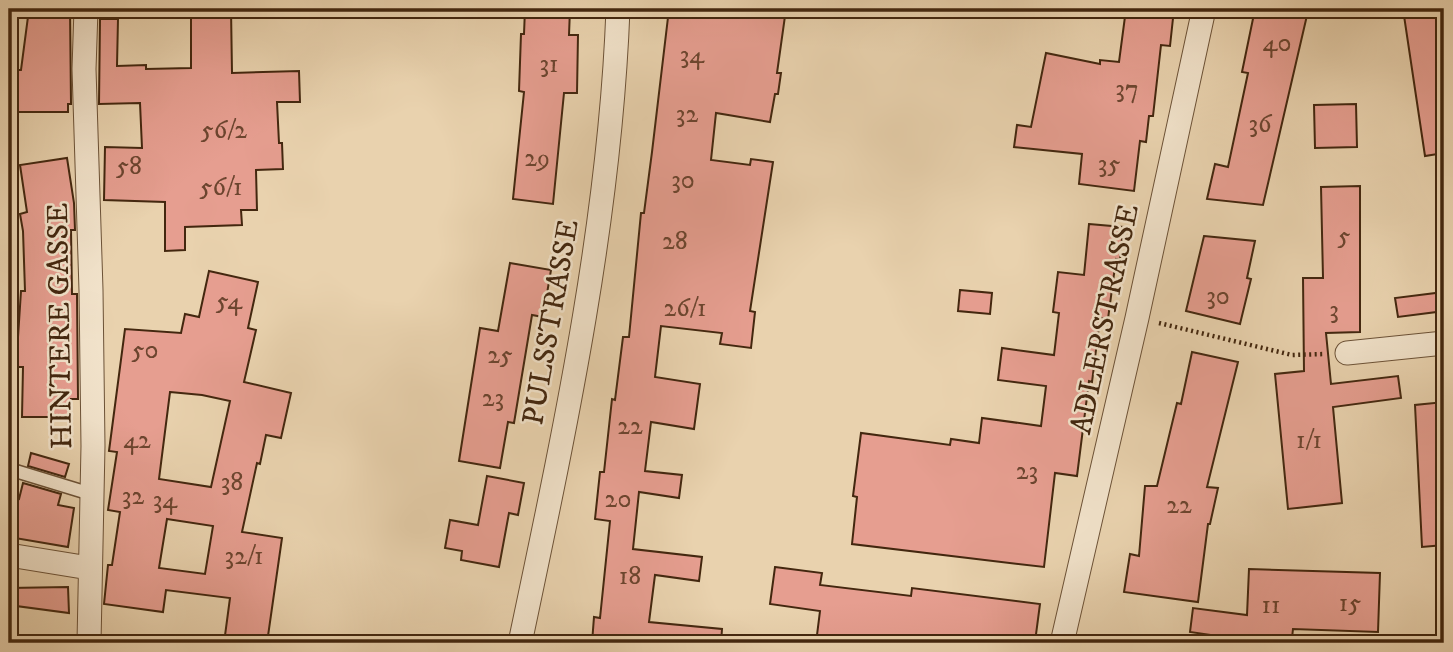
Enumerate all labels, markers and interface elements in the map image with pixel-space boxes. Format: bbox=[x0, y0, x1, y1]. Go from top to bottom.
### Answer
house number: 40 bbox=[1263, 27, 1291, 60]
house number: 34 bbox=[680, 39, 705, 72]
house number: 31 bbox=[539, 48, 559, 81]
house number: 37 bbox=[1115, 73, 1139, 106]
house number: 32 bbox=[676, 98, 698, 131]
house number: 36 bbox=[1248, 108, 1273, 141]
house number: 56/2 bbox=[201, 114, 247, 147]
house number: 29 bbox=[524, 142, 550, 175]
house number: 35 bbox=[1098, 148, 1120, 181]
house number: 58 bbox=[116, 150, 142, 183]
house number: 30 bbox=[671, 164, 695, 197]
house number: 56/1 bbox=[199, 171, 243, 204]
street label: ADLERSTRASSE bbox=[1063, 201, 1148, 438]
street label: HINTERE GASSE bbox=[40, 202, 81, 450]
street label: PULSSTRASSE bbox=[515, 217, 588, 428]
house number: 5 bbox=[1338, 220, 1351, 253]
house number: 28 bbox=[662, 225, 688, 258]
house number: 30 bbox=[1206, 280, 1230, 313]
house number: 54 bbox=[216, 285, 243, 318]
house number: 26/1 bbox=[664, 292, 706, 325]
house number: 3 bbox=[1329, 294, 1339, 327]
house number: 50 bbox=[132, 334, 158, 367]
house number: 25 bbox=[487, 339, 513, 372]
house number: 23 bbox=[482, 382, 504, 415]
house number: 22 bbox=[617, 410, 643, 443]
house number: 42 bbox=[123, 424, 151, 457]
house number: 1/1 bbox=[1296, 424, 1322, 457]
house number: 23 bbox=[1016, 455, 1038, 488]
house number: 38 bbox=[221, 466, 243, 499]
house number: 32 bbox=[122, 480, 144, 513]
house number: 20 bbox=[605, 483, 631, 516]
house number: 34 bbox=[153, 484, 178, 517]
house number: 22 bbox=[1166, 489, 1192, 522]
house number: 32/1 bbox=[224, 540, 264, 573]
house number: 18 bbox=[619, 560, 641, 593]
house number: 15 bbox=[1339, 587, 1361, 620]
house number: 11 bbox=[1261, 589, 1281, 622]

